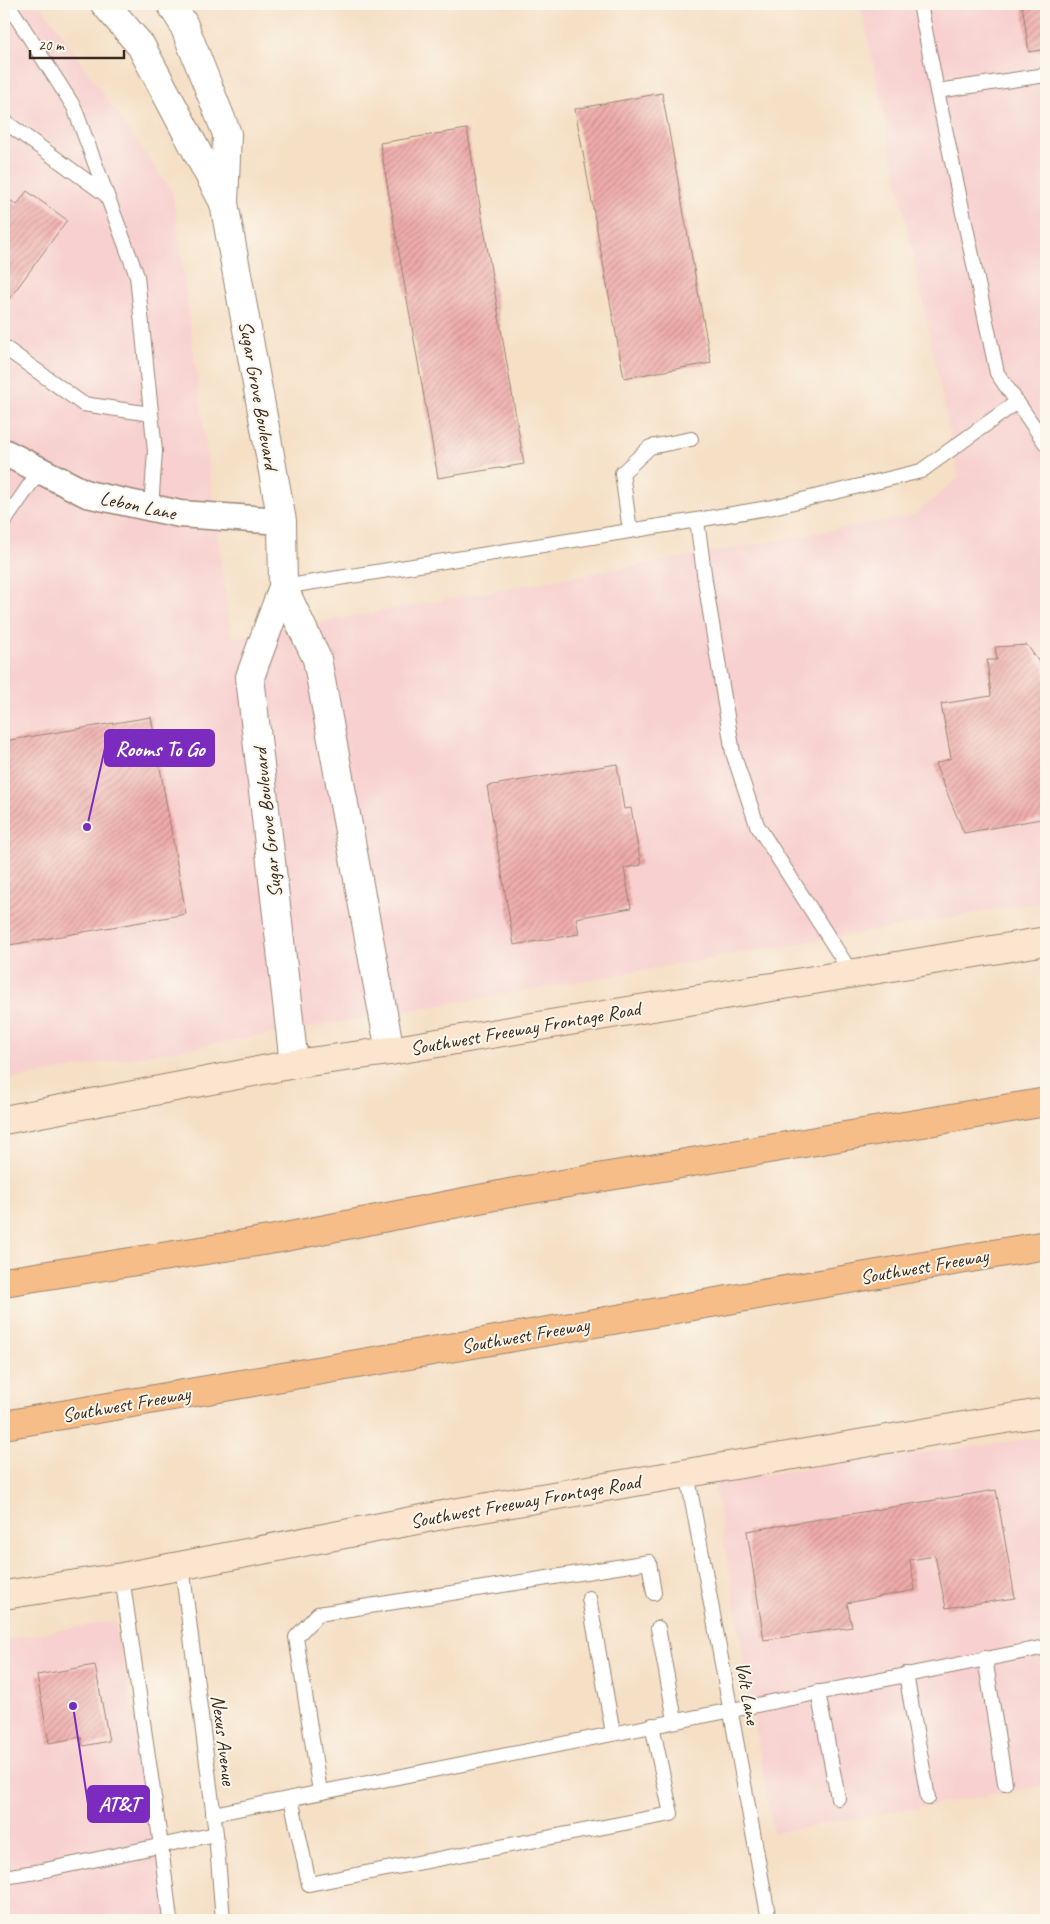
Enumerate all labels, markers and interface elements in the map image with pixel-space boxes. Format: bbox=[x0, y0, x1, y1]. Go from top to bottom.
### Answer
scale bar bbox=[30, 28, 124, 60]
text: 20 m bbox=[38, 36, 65, 55]
street label: Sugar Grove Boulevard bbox=[233, 319, 284, 474]
street label: Lebon Lane bbox=[98, 485, 180, 526]
callout: Rooms To Go bbox=[105, 730, 214, 766]
text: Rooms To Go bbox=[115, 736, 206, 762]
street label: Sugar Grove Boulevard bbox=[247, 744, 288, 899]
street label: Southwest Freeway Frontage Road bbox=[408, 995, 645, 1061]
street label: Southwest Freeway bbox=[858, 1243, 991, 1290]
street label: Southwest Freeway bbox=[459, 1312, 592, 1359]
street label: Southwest Freeway bbox=[60, 1381, 193, 1428]
street label: Southwest Freeway Frontage Road bbox=[408, 1468, 645, 1534]
street label: Volt Lane bbox=[730, 1660, 766, 1728]
street label: Nexus Avenue bbox=[206, 1694, 242, 1788]
callout: AT&T bbox=[88, 1786, 149, 1822]
text: AT&T bbox=[99, 1791, 144, 1817]

